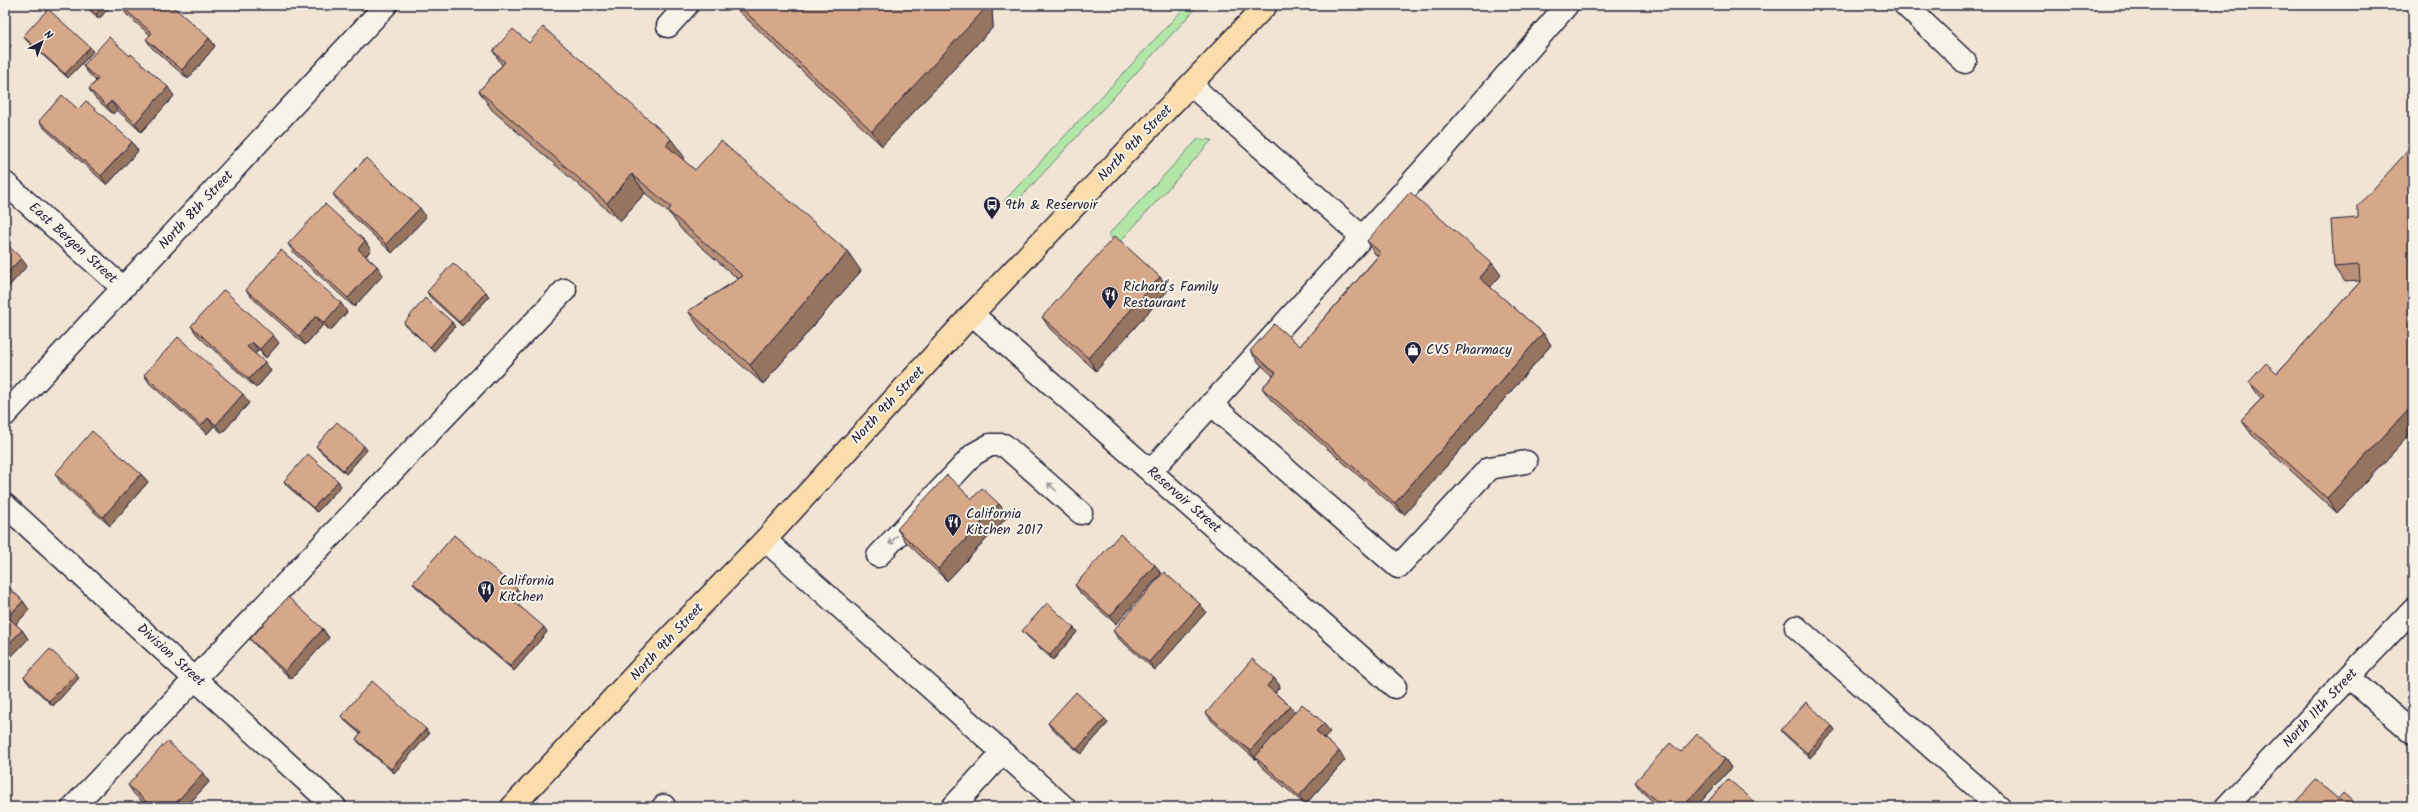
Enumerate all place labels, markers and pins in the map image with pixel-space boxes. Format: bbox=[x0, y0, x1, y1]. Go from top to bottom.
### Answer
place label: 9th & Reservoir bbox=[1005, 194, 1099, 216]
bus stop icon: 9th & Reservoir bbox=[982, 195, 1002, 220]
place label: Richard's Family Restaurant bbox=[1123, 276, 1219, 314]
restaurant icon: Richard's Family Restaurant bbox=[1100, 285, 1120, 310]
place label: CVS Pharmacy bbox=[1426, 339, 1512, 361]
shop icon: CVS Pharmacy bbox=[1403, 340, 1423, 365]
place label: California Kitchen 2017 bbox=[966, 503, 1043, 541]
restaurant icon: California Kitchen 2017 bbox=[943, 512, 963, 537]
place label: California Kitchen bbox=[499, 570, 554, 608]
restaurant icon: California Kitchen bbox=[476, 579, 496, 604]

